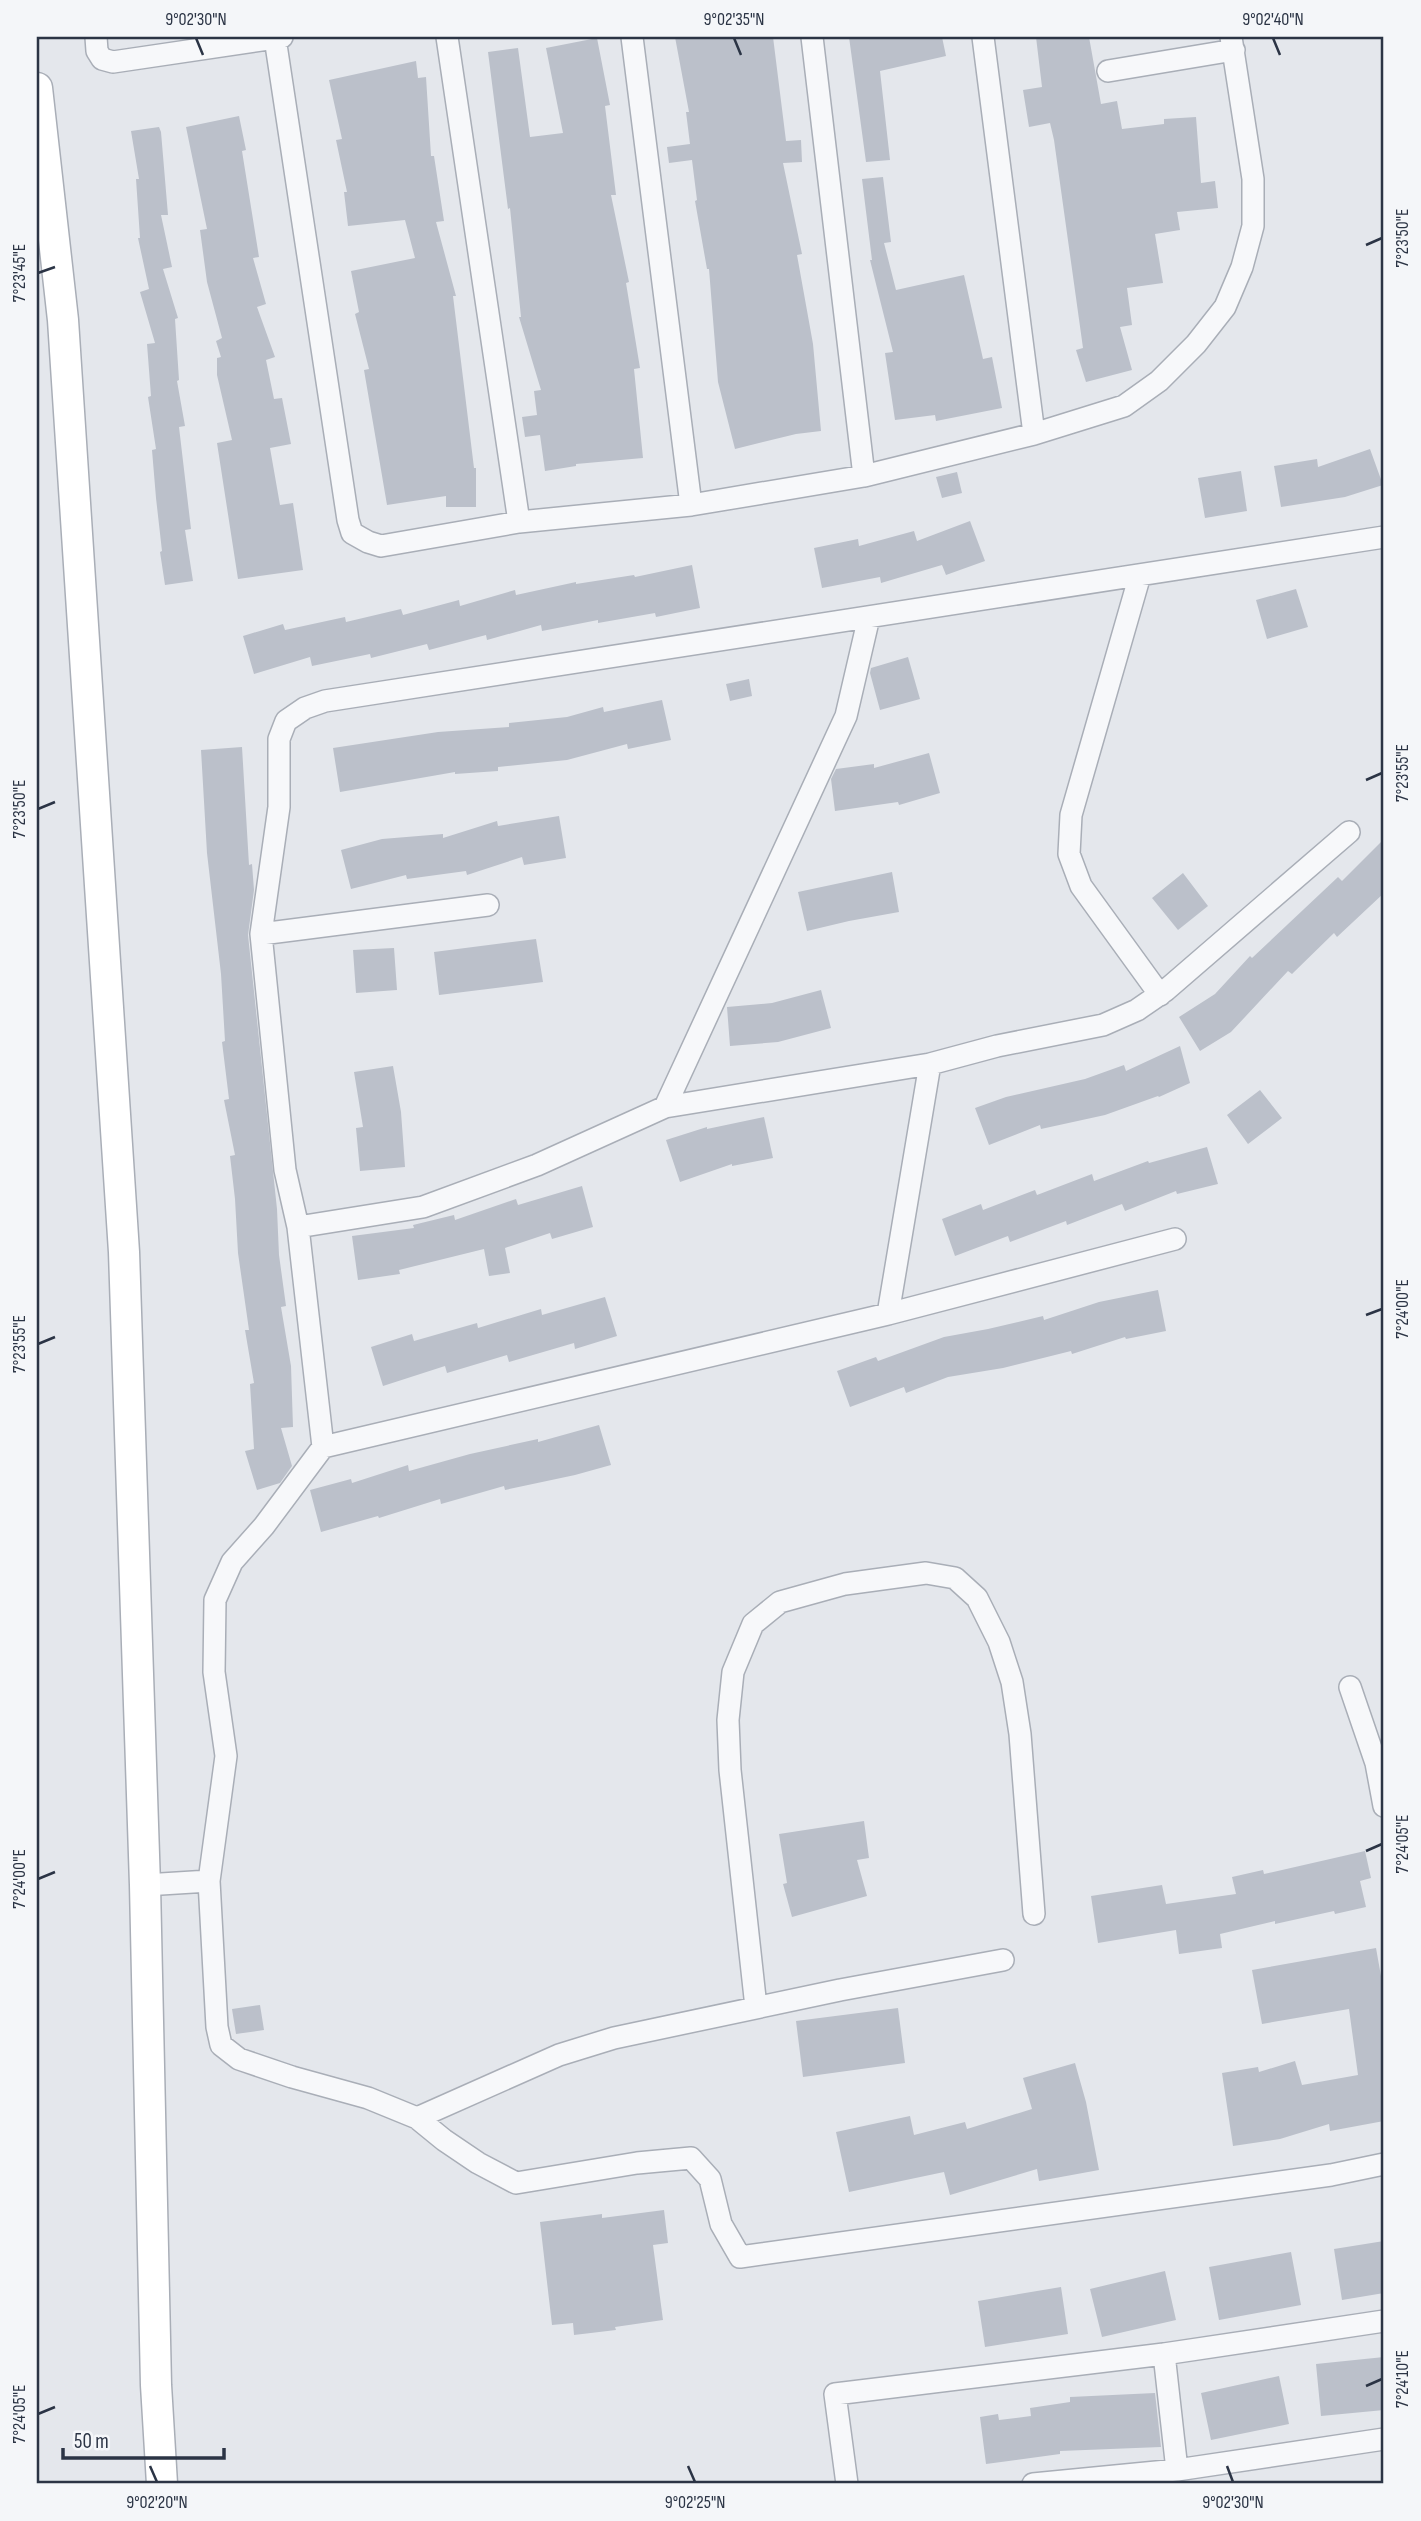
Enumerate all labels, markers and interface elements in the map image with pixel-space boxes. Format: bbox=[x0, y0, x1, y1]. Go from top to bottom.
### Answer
text: 9°02'30"N bbox=[165, 9, 227, 30]
text: 9°02'35"N bbox=[704, 9, 764, 30]
text: 9°02'40"N bbox=[1242, 9, 1304, 30]
text: 7°23'50"E bbox=[1392, 209, 1413, 267]
text: 7°23'45"E bbox=[9, 244, 30, 302]
text: 7°23'55"E bbox=[1392, 744, 1413, 802]
text: 7°23'50"E bbox=[9, 780, 30, 838]
text: 7°24'00"E bbox=[1392, 1279, 1413, 1339]
text: 7°23'55"E bbox=[9, 1315, 30, 1373]
text: 7°24'05"E bbox=[1392, 1815, 1413, 1873]
text: 7°24'00"E bbox=[9, 1849, 30, 1909]
text: 7°24'10"E bbox=[1392, 2350, 1413, 2408]
text: 7°24'05"E bbox=[9, 2385, 30, 2443]
scale bar bbox=[63, 2416, 224, 2460]
text: 50 m bbox=[74, 2429, 109, 2454]
text: 9°02'20"N bbox=[126, 2492, 188, 2513]
text: 9°02'25"N bbox=[665, 2492, 725, 2513]
text: 9°02'30"N bbox=[1202, 2492, 1264, 2513]

